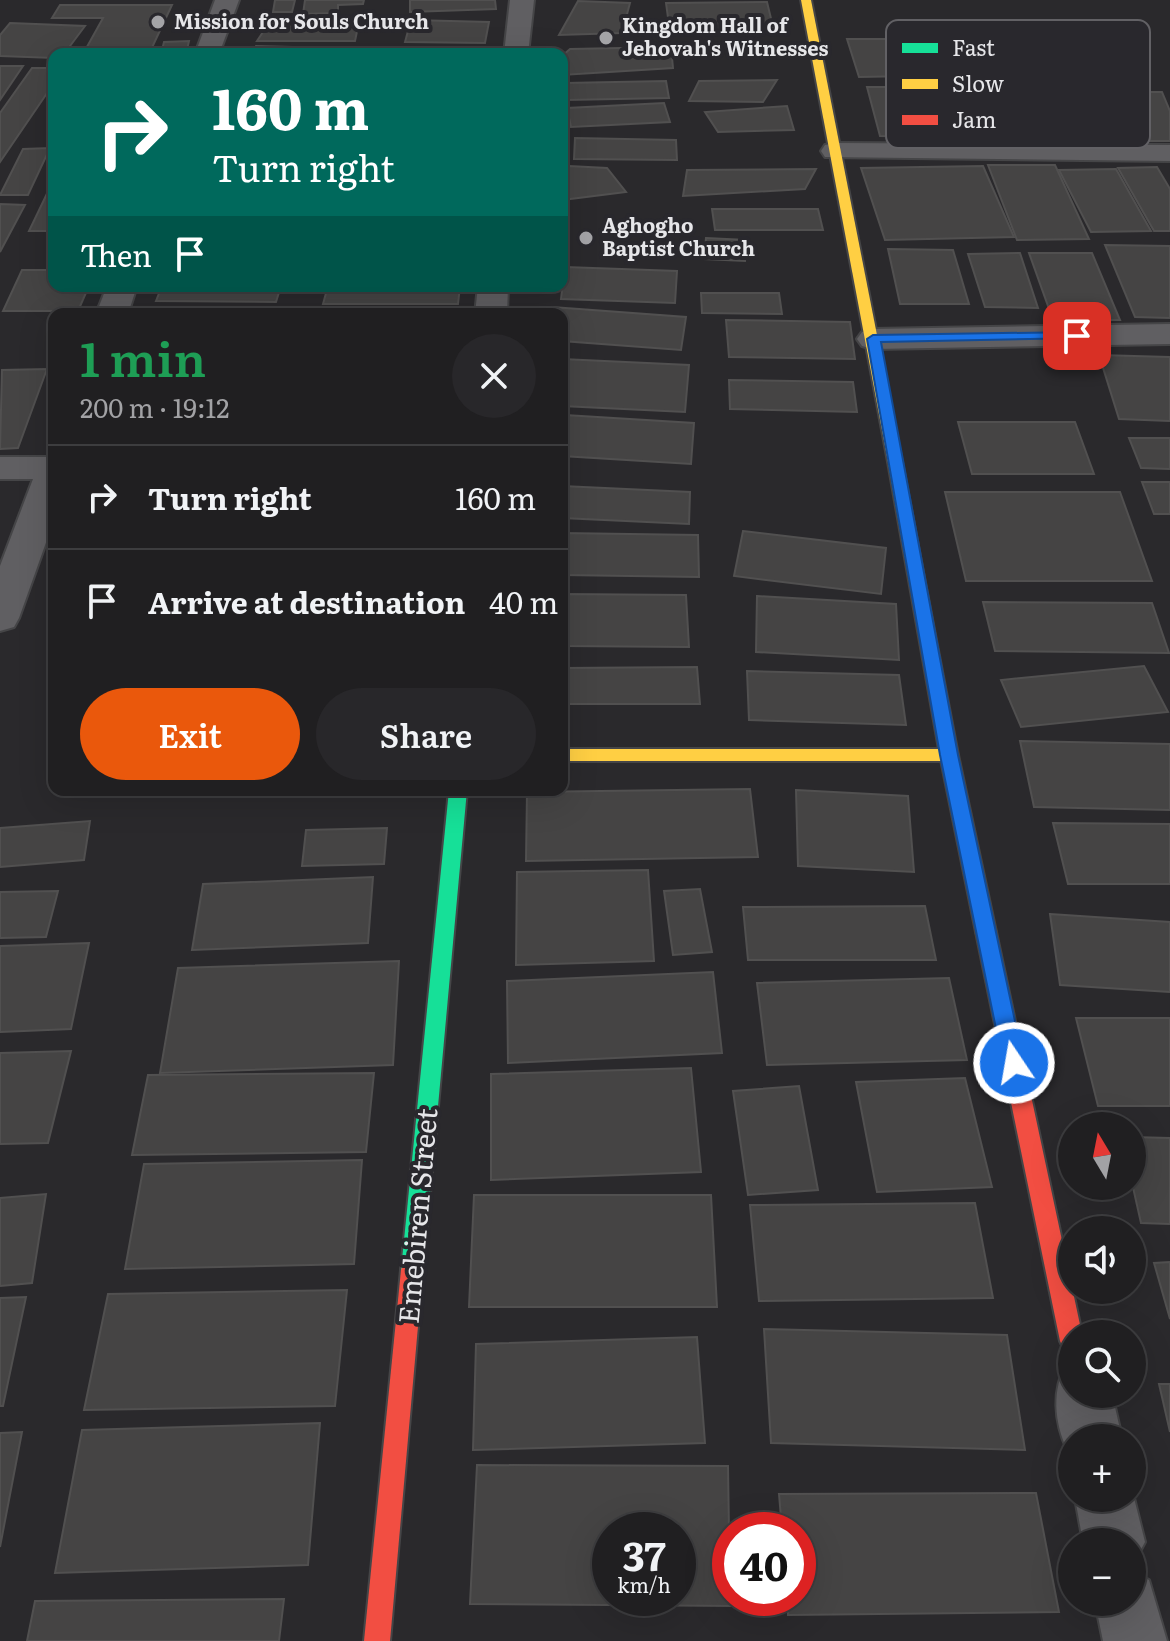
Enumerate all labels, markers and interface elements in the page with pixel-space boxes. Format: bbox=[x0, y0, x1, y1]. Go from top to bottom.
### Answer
place label: Mission for Souls Church bbox=[174, 5, 429, 35]
place label: Kingdom Hall of Jehovah's Witnesses bbox=[622, 9, 828, 62]
marker: Mission for Souls Church bbox=[149, 13, 167, 31]
legend bbox=[886, 20, 1150, 148]
marker: Kingdom Hall of Jehovah's Witnesses bbox=[597, 29, 615, 47]
text: Fast bbox=[952, 30, 995, 63]
text: 160 m bbox=[212, 64, 369, 147]
text: Slow bbox=[952, 66, 1004, 99]
icon: right bbox=[80, 80, 184, 184]
text: Jam bbox=[952, 102, 996, 135]
text: Turn right bbox=[212, 140, 395, 193]
place label: Aghogho Baptist Church bbox=[602, 209, 755, 262]
marker: Aghogho Baptist Church bbox=[577, 229, 595, 247]
text: Then bbox=[80, 232, 152, 276]
icon: arrive bbox=[168, 232, 212, 276]
pin bbox=[1043, 302, 1111, 370]
icon: arrive bbox=[1055, 314, 1099, 358]
text: 1 min bbox=[80, 321, 206, 392]
button: close bbox=[452, 334, 536, 418]
text: 200 m · 19:12 bbox=[80, 387, 229, 426]
icon: right bbox=[80, 475, 124, 519]
text: Turn right bbox=[148, 475, 312, 519]
text: 160 m bbox=[455, 475, 536, 519]
icon: arrive bbox=[80, 579, 124, 623]
text: Arrive at destination bbox=[148, 579, 465, 623]
text: 40 m bbox=[489, 579, 558, 623]
button: Exit bbox=[80, 688, 300, 780]
button: Share bbox=[316, 688, 536, 780]
position arrow bbox=[972, 1021, 1056, 1105]
street label: Emebiren Street bbox=[386, 1106, 446, 1325]
north arrow bbox=[1058, 1112, 1146, 1200]
map controls bbox=[1058, 1112, 1146, 1616]
button: sound bbox=[1058, 1216, 1146, 1304]
button: search bbox=[1058, 1320, 1146, 1408]
button: + bbox=[1058, 1424, 1146, 1512]
speed limit sign: 40 bbox=[712, 1512, 816, 1616]
text: 37 bbox=[622, 1524, 666, 1583]
button: − bbox=[1058, 1528, 1146, 1616]
text: km/h bbox=[617, 1569, 671, 1599]

